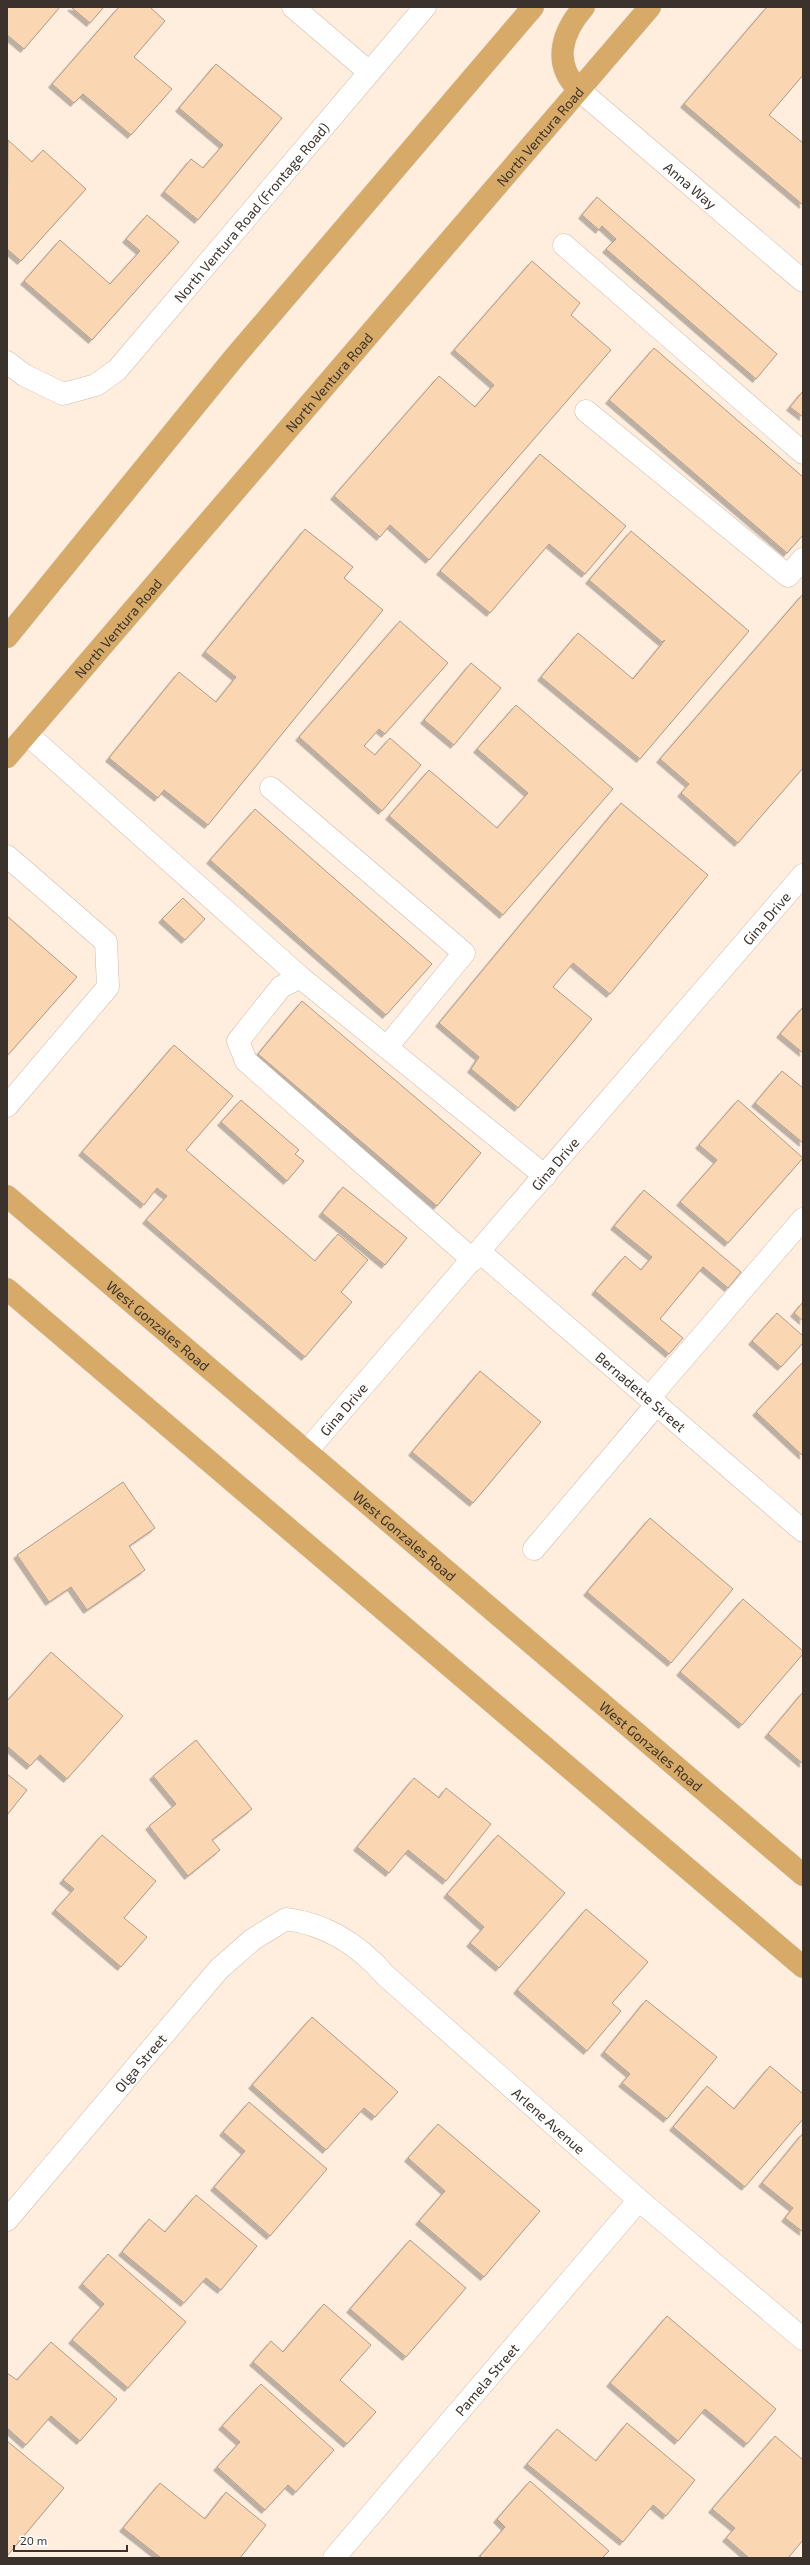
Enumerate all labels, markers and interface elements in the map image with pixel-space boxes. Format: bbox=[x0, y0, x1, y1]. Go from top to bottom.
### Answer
street label: North Ventura Road bbox=[492, 83, 587, 189]
street label: North Ventura Road (Frontage Road) bbox=[170, 119, 332, 305]
street label: Anna Way bbox=[661, 158, 721, 213]
street label: North Ventura Road bbox=[281, 329, 376, 435]
street label: North Ventura Road bbox=[70, 575, 165, 681]
street label: Gina Drive bbox=[739, 888, 794, 948]
street label: Gina Drive bbox=[527, 1133, 582, 1193]
street label: West Gonzales Road bbox=[103, 1276, 213, 1374]
street label: Bernadette Street bbox=[593, 1348, 690, 1435]
street label: Gina Drive bbox=[316, 1379, 371, 1439]
street label: West Gonzales Road bbox=[350, 1487, 460, 1584]
street label: West Gonzales Road bbox=[596, 1697, 706, 1794]
street label: Olga Street bbox=[111, 2030, 169, 2095]
street label: Arlene Avenue bbox=[509, 2084, 589, 2157]
street label: Pamela Street bbox=[451, 2339, 522, 2419]
scale bar bbox=[14, 2527, 127, 2553]
text: 20 m bbox=[20, 2533, 47, 2547]

